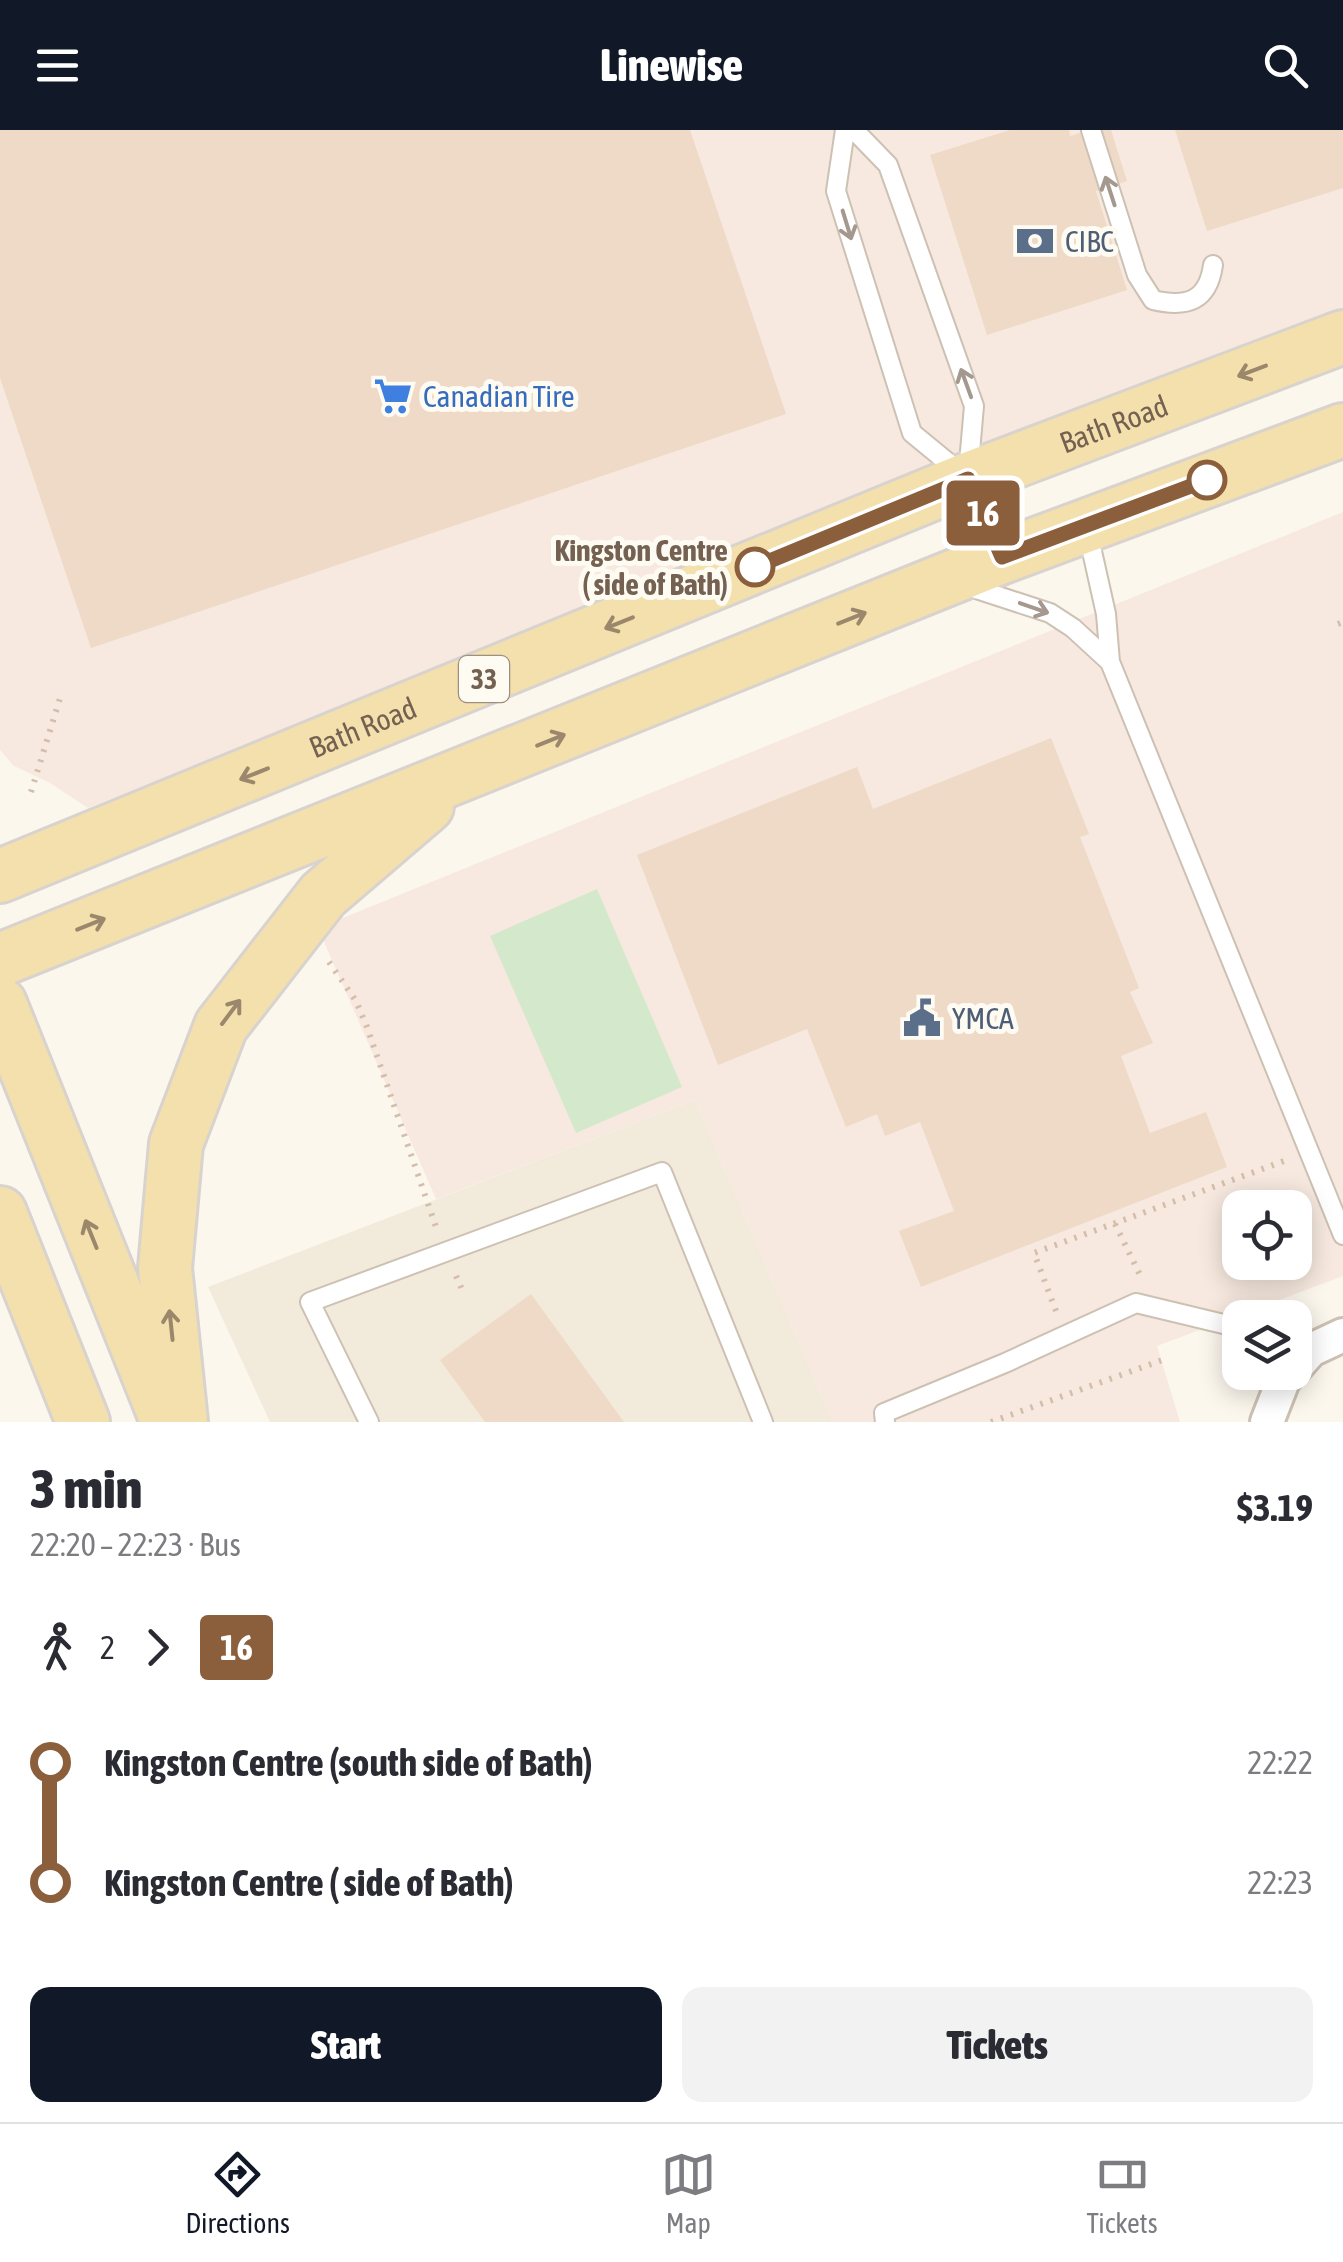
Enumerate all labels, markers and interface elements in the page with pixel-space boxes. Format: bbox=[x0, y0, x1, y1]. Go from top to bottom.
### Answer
icon: menu bbox=[30, 38, 85, 93]
icon: search bbox=[1258, 38, 1313, 93]
text: Linewise bbox=[600, 39, 743, 91]
one-way arrow bbox=[1100, 175, 1118, 207]
one-way arrow bbox=[839, 209, 857, 240]
bank icon: CIBC bbox=[1014, 220, 1056, 262]
place label: CIBC bbox=[1065, 224, 1114, 258]
one-way arrow bbox=[1237, 364, 1267, 382]
one-way arrow bbox=[956, 369, 974, 400]
supermarket icon: Canadian Tire bbox=[372, 375, 414, 417]
place label: Canadian Tire bbox=[423, 379, 575, 413]
street label: Bath Road bbox=[1055, 388, 1172, 460]
unlabelled marker bbox=[1188, 461, 1226, 499]
line badge: 16 bbox=[938, 480, 1028, 546]
text: 16 bbox=[967, 493, 999, 533]
place label: Kingston Centre ( side of Bath) bbox=[554, 533, 728, 601]
marker: Kingston Centre ( side of Bath) bbox=[736, 548, 774, 586]
one-way arrow bbox=[1018, 600, 1049, 618]
one-way arrow bbox=[836, 608, 867, 626]
one-way arrow bbox=[604, 616, 635, 634]
road number: 33 bbox=[459, 656, 509, 702]
street label: Bath Road bbox=[304, 690, 421, 764]
one-way arrow bbox=[535, 730, 566, 748]
one-way arrow bbox=[239, 766, 270, 784]
one-way arrow bbox=[75, 914, 105, 932]
public building icon: YMCA bbox=[901, 997, 943, 1039]
one-way arrow bbox=[220, 999, 241, 1026]
place label: YMCA bbox=[952, 1001, 1014, 1035]
map controls bbox=[1222, 1190, 1312, 1390]
button: locate bbox=[1222, 1190, 1312, 1280]
one-way arrow bbox=[81, 1220, 99, 1250]
button: layers bbox=[1222, 1300, 1312, 1390]
one-way arrow bbox=[161, 1309, 180, 1342]
text: 3 min bbox=[30, 1457, 142, 1520]
text: $3.19 bbox=[1237, 1486, 1313, 1529]
text: 22:20 – 22:23 · Bus bbox=[30, 1526, 241, 1563]
icon: walk bbox=[30, 1620, 85, 1675]
icon: forward bbox=[130, 1620, 185, 1675]
text: 16 bbox=[220, 1627, 253, 1667]
text: 2 bbox=[100, 1629, 115, 1666]
text: Kingston Centre (south side of Bath) bbox=[104, 1741, 593, 1784]
text: 22:22 bbox=[1247, 1744, 1313, 1781]
text: Kingston Centre ( side of Bath) bbox=[104, 1861, 514, 1904]
text: 22:23 bbox=[1247, 1864, 1313, 1901]
button: Start bbox=[30, 1987, 662, 2102]
button: Tickets bbox=[682, 1987, 1313, 2102]
tab: Directions bbox=[185, 2147, 290, 2239]
tab: Map bbox=[661, 2147, 716, 2239]
tab: Tickets bbox=[1087, 2147, 1158, 2239]

